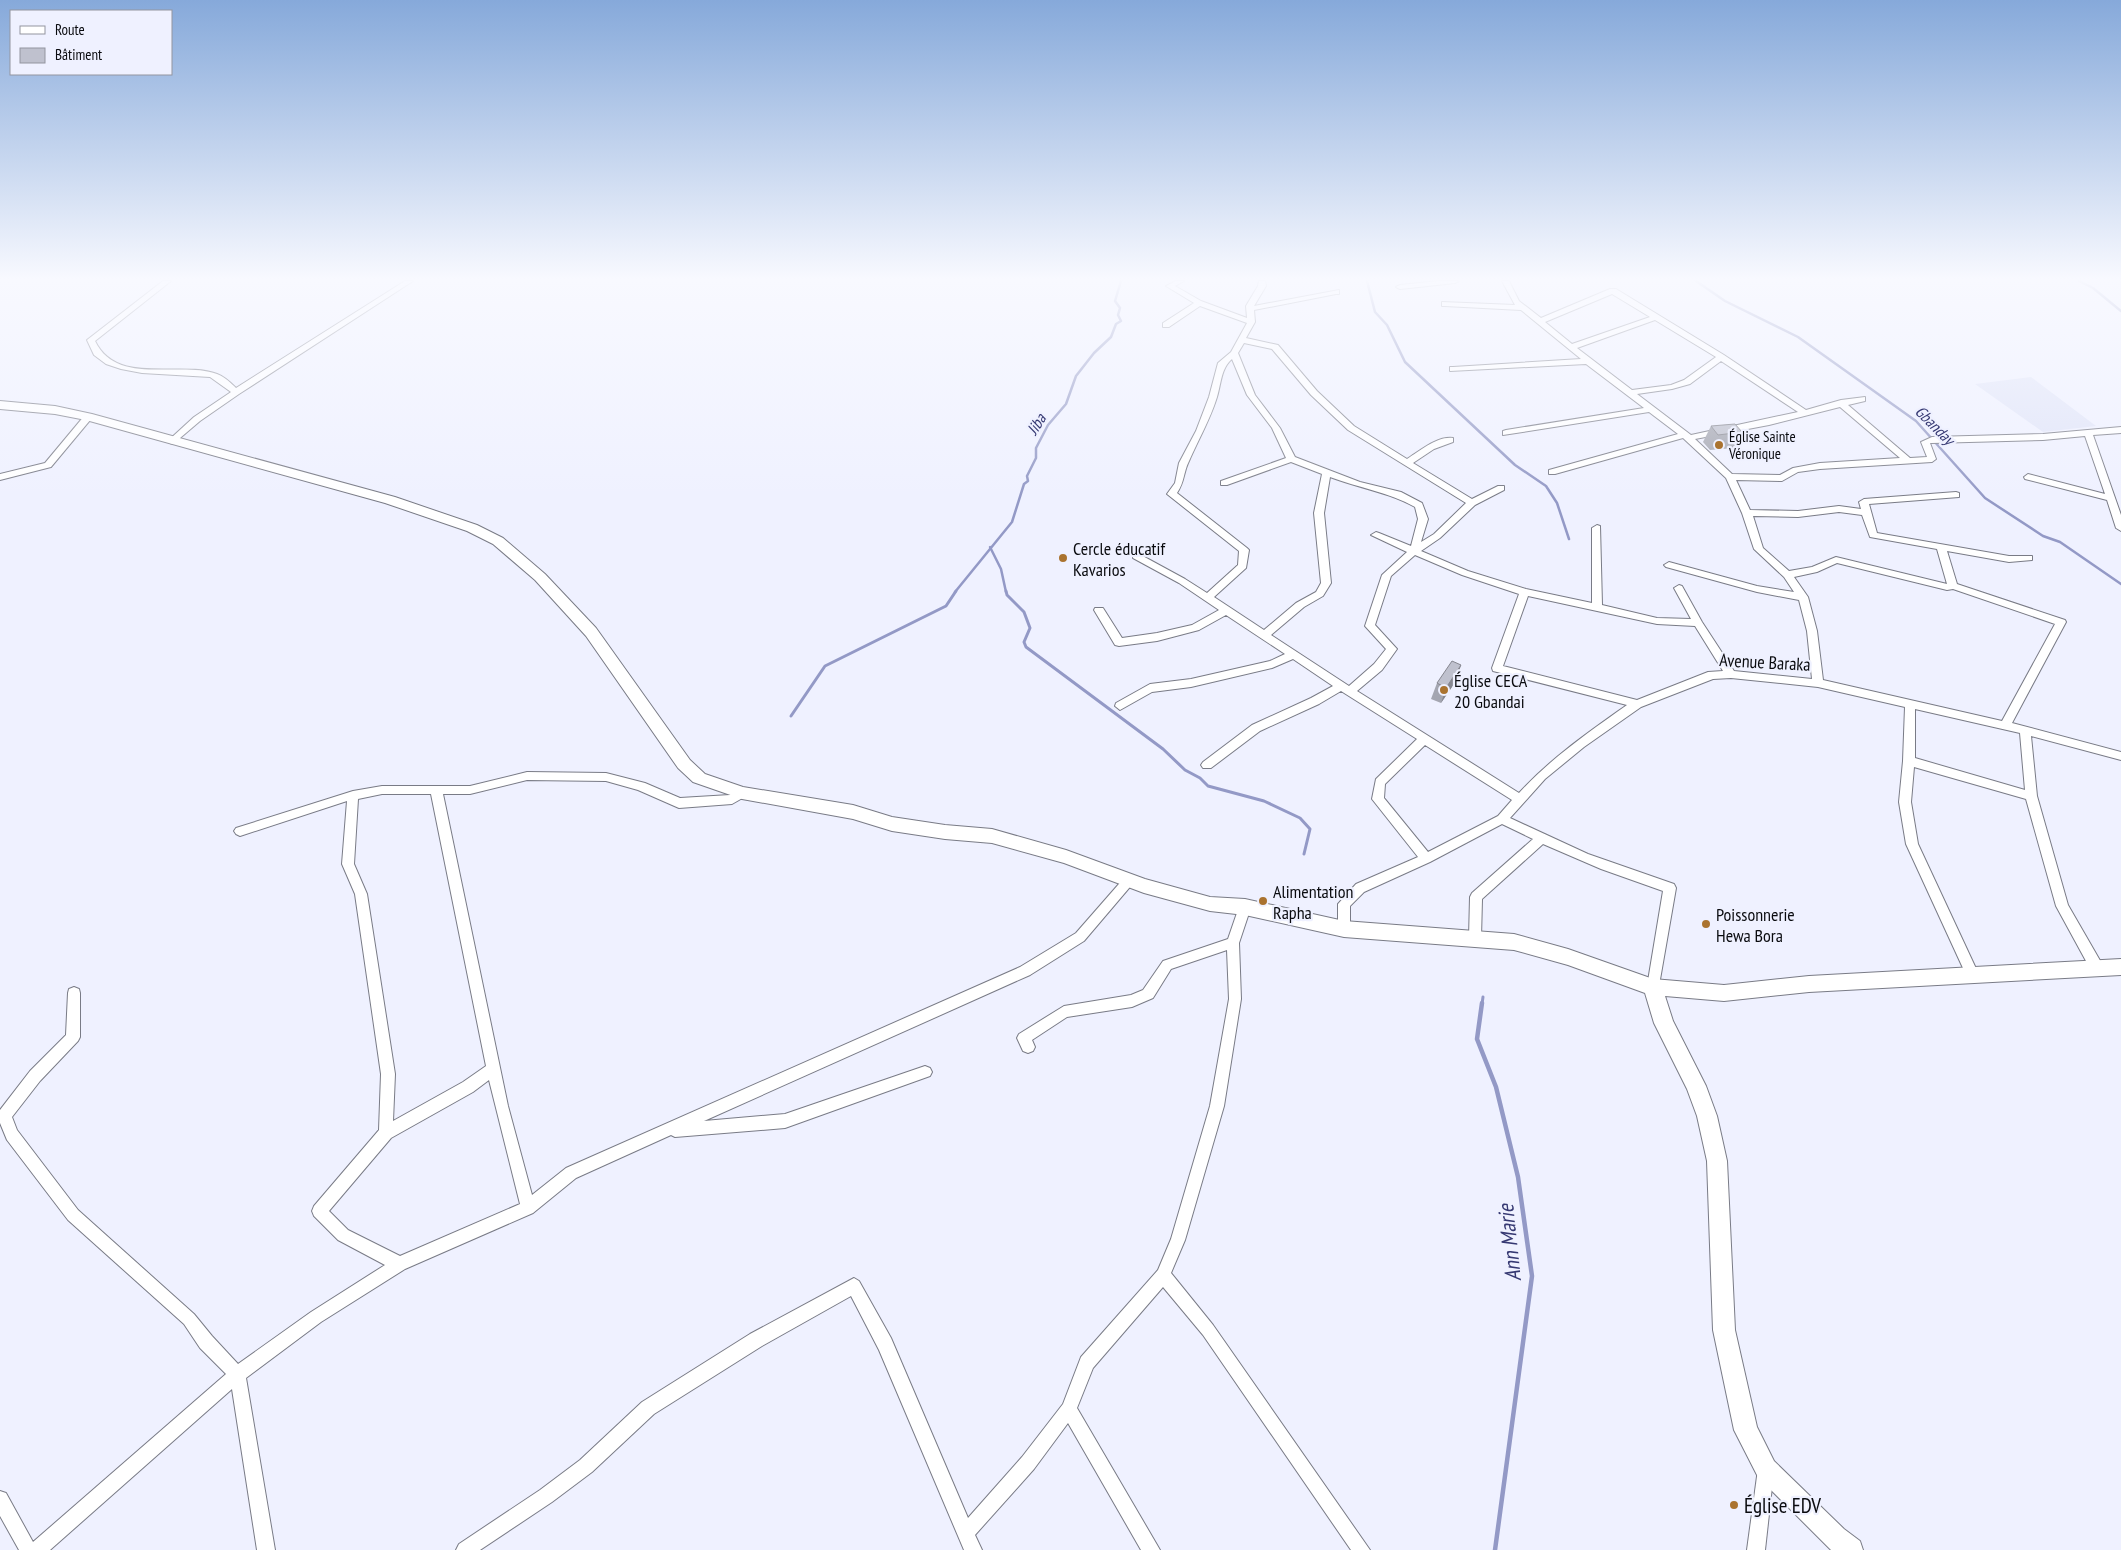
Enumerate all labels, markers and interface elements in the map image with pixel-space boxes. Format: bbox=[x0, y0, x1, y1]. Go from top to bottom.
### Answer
legend bbox=[10, 10, 172, 75]
text: Route bbox=[55, 20, 85, 39]
text: Bâtiment bbox=[55, 45, 102, 64]
water label: Gbanday bbox=[1911, 401, 1960, 450]
water label: Jiba bbox=[1022, 409, 1051, 439]
place label: Église Sainte Véronique bbox=[1728, 427, 1796, 463]
marker: Église Sainte Véronique bbox=[1713, 439, 1725, 451]
place label: Cercle éducatif Kavarios bbox=[1073, 537, 1166, 581]
marker: Cercle éducatif Kavarios bbox=[1057, 552, 1069, 564]
street label: Avenue Baraka bbox=[1719, 648, 1811, 676]
place label: Église CECA 20 Gbandai bbox=[1454, 669, 1528, 713]
marker: Église CECA 20 Gbandai bbox=[1438, 684, 1450, 696]
place label: Alimentation Rapha bbox=[1273, 880, 1353, 924]
marker: Alimentation Rapha bbox=[1257, 895, 1269, 907]
place label: Poissonnerie Hewa Bora bbox=[1716, 903, 1795, 947]
marker: Poissonnerie Hewa Bora bbox=[1700, 918, 1712, 930]
water label: Ann Marie bbox=[1491, 1201, 1527, 1283]
place label: Église EDV bbox=[1744, 1492, 1821, 1519]
marker: Église EDV bbox=[1728, 1499, 1740, 1511]

